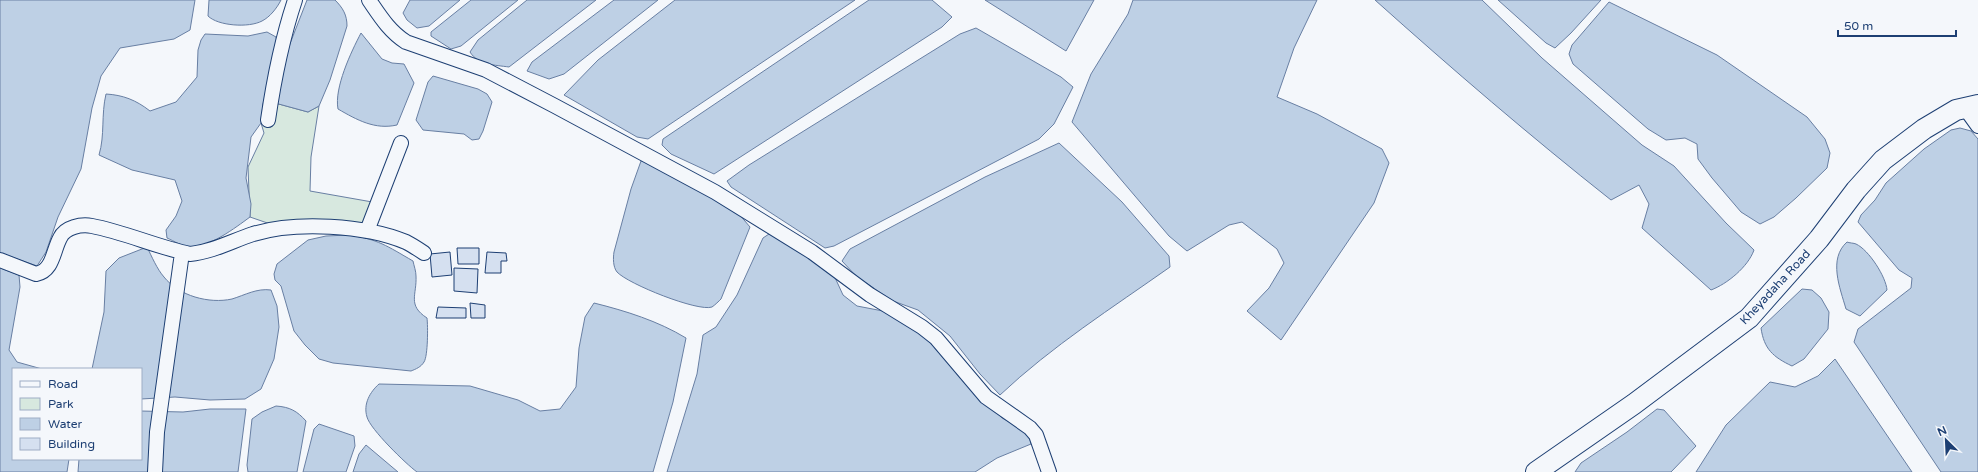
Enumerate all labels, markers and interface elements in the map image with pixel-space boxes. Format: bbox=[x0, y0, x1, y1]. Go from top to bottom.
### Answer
scale bar bbox=[1838, 12, 1956, 38]
text: 50 m bbox=[1844, 19, 1873, 33]
street label: Kheyadaha Road bbox=[1737, 247, 1813, 327]
legend bbox=[12, 368, 142, 460]
text: Road bbox=[48, 377, 78, 391]
text: Park bbox=[48, 397, 74, 411]
text: Water bbox=[48, 417, 83, 431]
north arrow bbox=[1926, 420, 1966, 460]
text: N bbox=[1935, 424, 1949, 439]
text: Building bbox=[48, 437, 95, 451]

